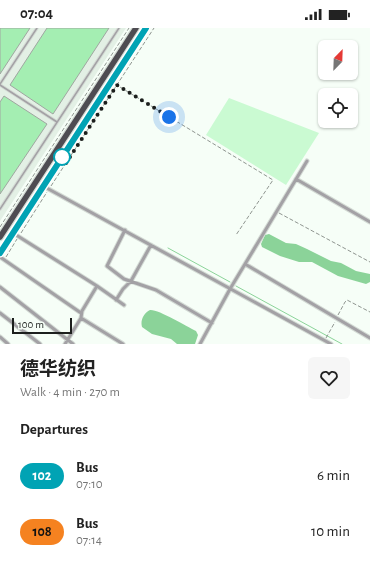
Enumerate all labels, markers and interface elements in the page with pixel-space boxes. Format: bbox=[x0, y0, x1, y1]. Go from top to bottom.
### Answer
text: 07:04 bbox=[20, 6, 53, 21]
north arrow bbox=[318, 40, 358, 80]
map controls bbox=[318, 40, 358, 128]
button: locate bbox=[318, 88, 358, 128]
your location bbox=[159, 107, 179, 127]
unlabelled marker bbox=[53, 148, 71, 166]
scale bar bbox=[12, 316, 72, 335]
text: 100 m bbox=[18, 319, 44, 330]
button: heart bbox=[308, 357, 350, 399]
text: 德华纺织 bbox=[20, 360, 96, 379]
text: Walk · 4 min · 270 m bbox=[20, 386, 120, 399]
text: Departures bbox=[20, 422, 88, 437]
text: Bus bbox=[76, 460, 98, 475]
text: 6 min bbox=[317, 468, 350, 483]
text: 102 bbox=[33, 469, 51, 483]
text: 07:10 bbox=[76, 478, 103, 491]
text: Bus bbox=[76, 516, 98, 531]
text: 10 min bbox=[311, 524, 350, 539]
text: 108 bbox=[32, 525, 52, 539]
text: 07:14 bbox=[76, 534, 102, 547]

